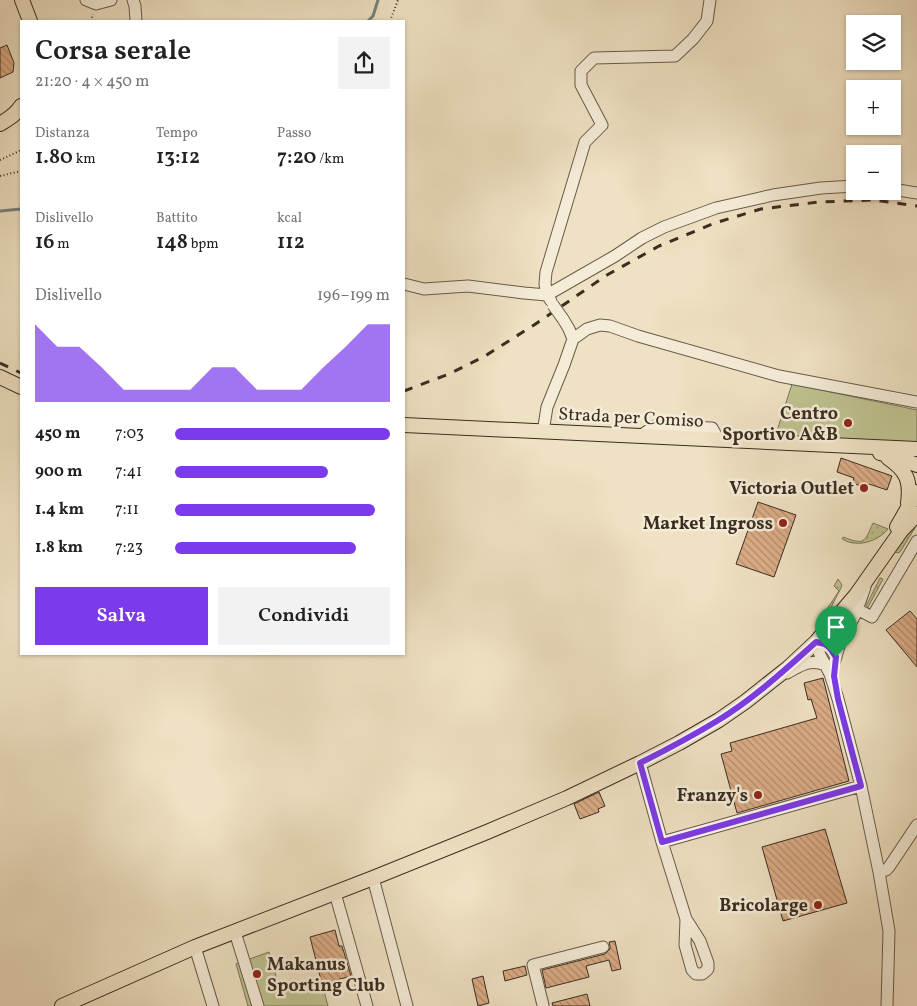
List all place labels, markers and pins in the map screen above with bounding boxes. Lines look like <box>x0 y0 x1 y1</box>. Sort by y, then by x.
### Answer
place label: Centro Sportivo A&B <box>722 402 838 448</box>
marker: Centro Sportivo A&B <box>842 417 854 429</box>
place label: Victoria Outlet <box>729 477 854 502</box>
marker: Victoria Outlet <box>858 482 870 494</box>
place label: Market Ingross <box>643 512 773 537</box>
marker: Market Ingross <box>777 517 789 529</box>
pin <box>815 606 857 657</box>
place label: Franzy's <box>677 784 748 809</box>
marker: Franzy's <box>752 789 764 801</box>
place label: Bricolarge <box>719 894 808 919</box>
marker: Bricolarge <box>812 899 824 911</box>
place label: Makanus Sporting Club <box>267 953 385 999</box>
marker: Makanus Sporting Club <box>251 968 263 980</box>

